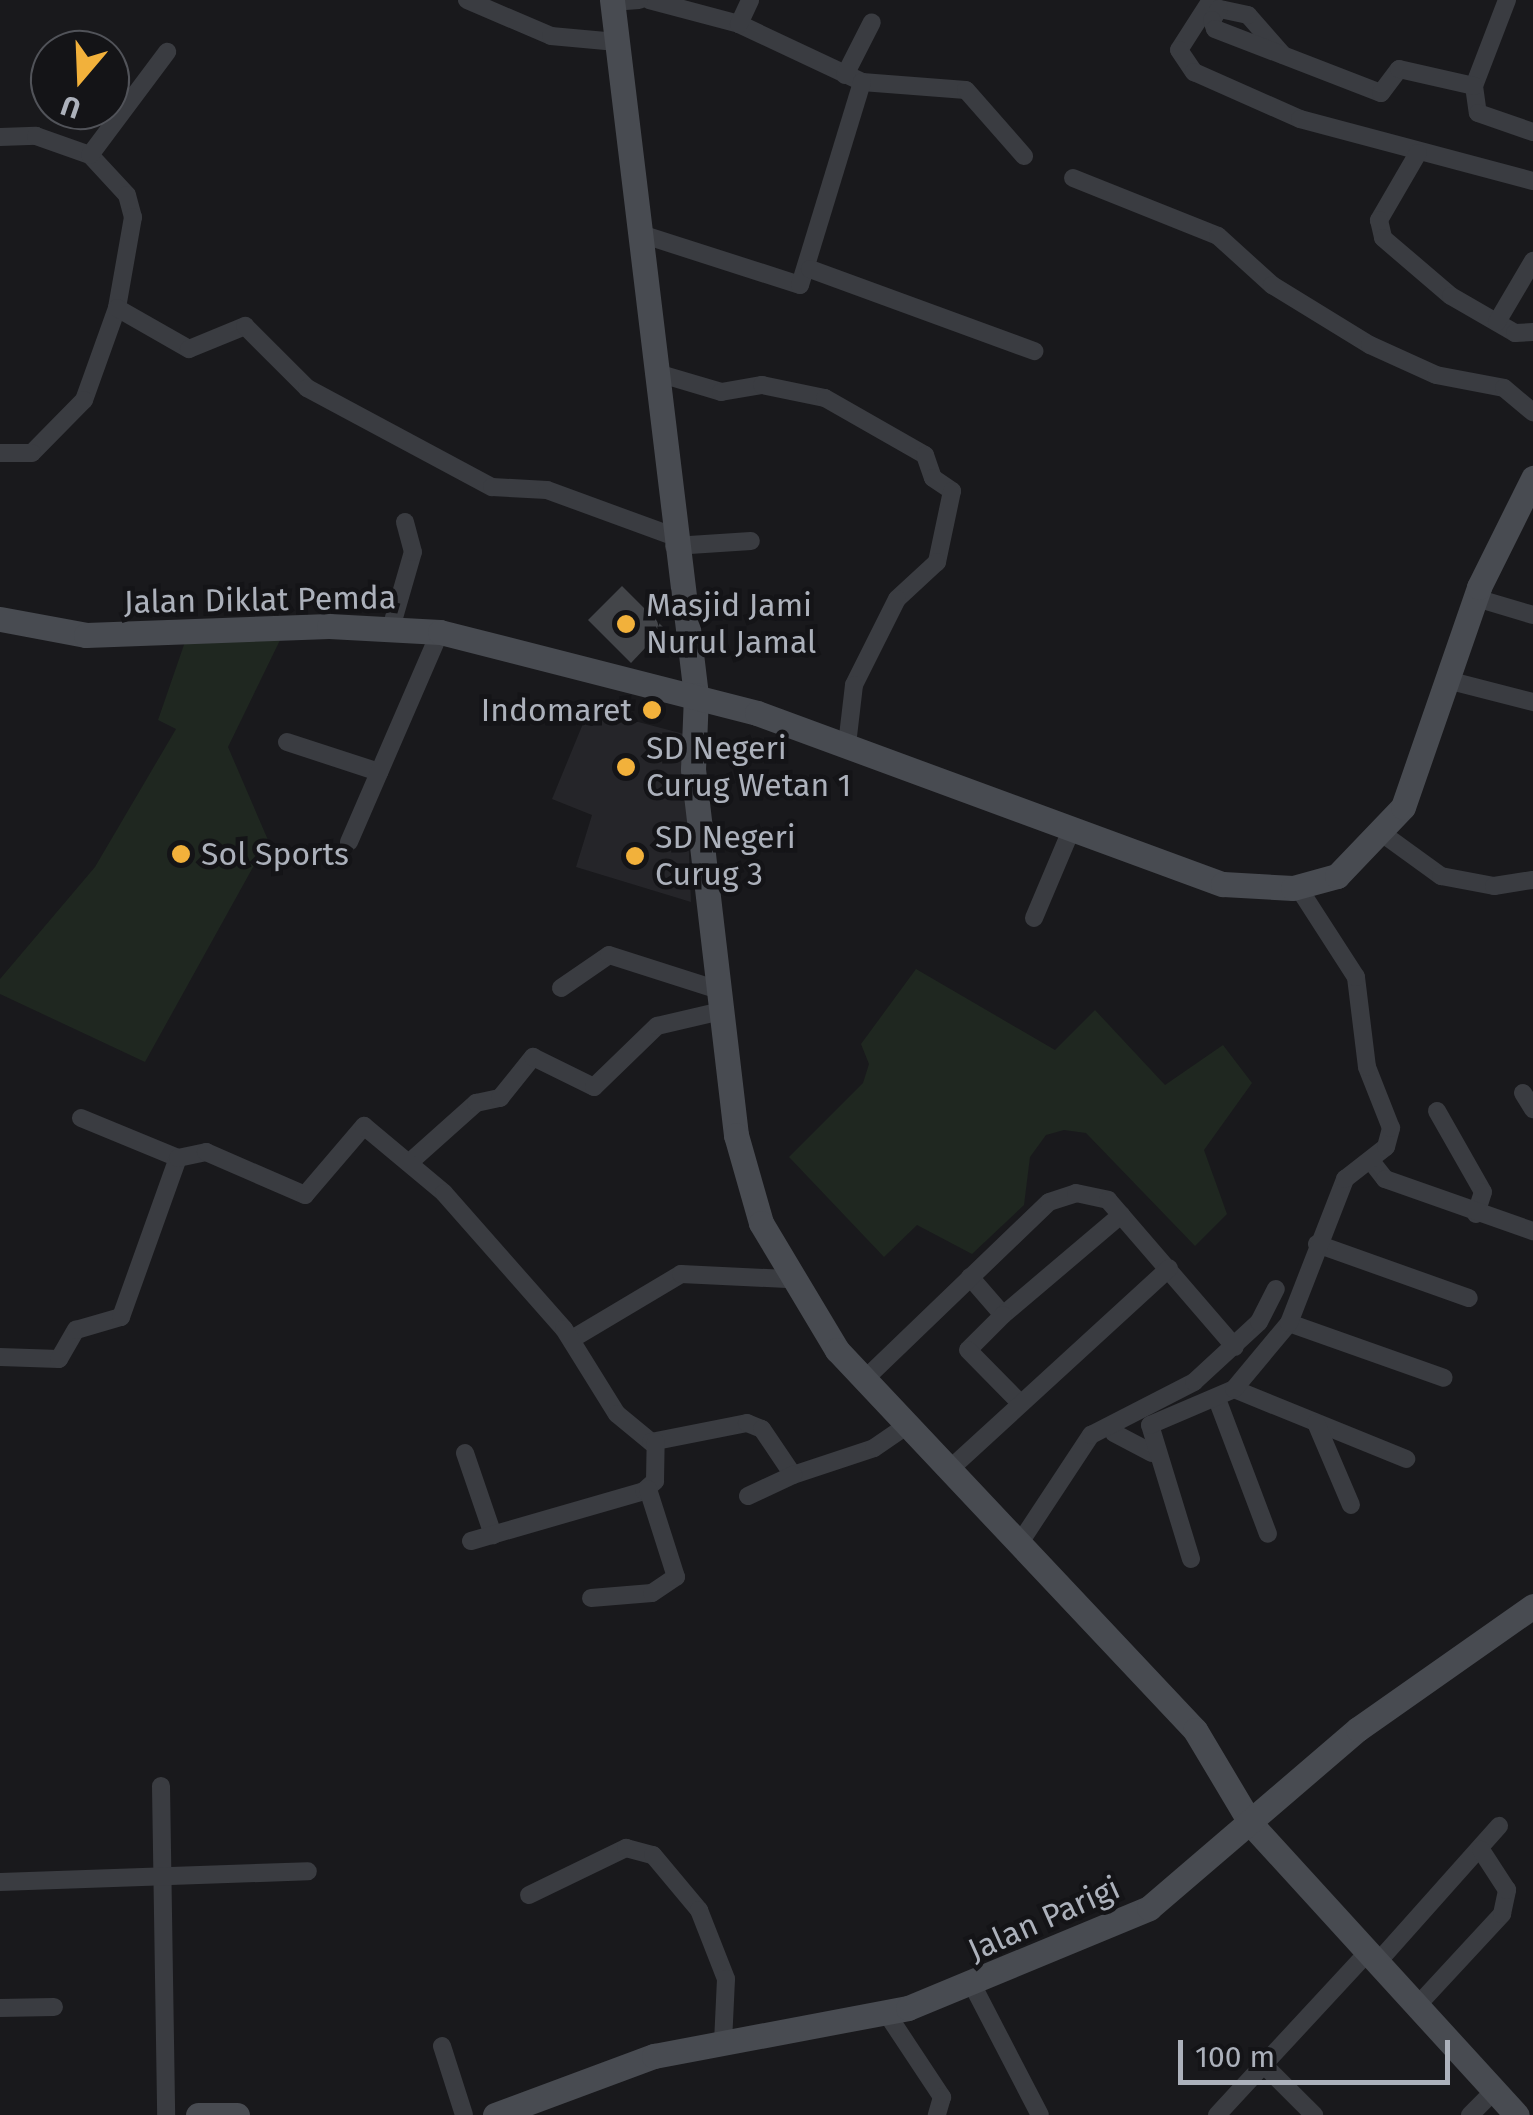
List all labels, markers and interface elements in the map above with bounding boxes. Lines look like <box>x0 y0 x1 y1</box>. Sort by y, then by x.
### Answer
north arrow <box>30 30 130 130</box>
text: U <box>57 88 85 126</box>
street label: Jalan Diklat Pemda <box>123 578 397 622</box>
place label: Masjid Jami Nurul Jamal <box>646 587 816 662</box>
marker: Masjid Jami Nurul Jamal <box>615 613 637 635</box>
place label: Indomaret <box>481 691 632 729</box>
marker: Indomaret <box>641 699 663 721</box>
place label: SD Negeri Curug Wetan 1 <box>646 730 851 805</box>
marker: SD Negeri Curug Wetan 1 <box>615 756 637 778</box>
place label: SD Negeri Curug 3 <box>655 819 796 894</box>
place label: Sol Sports <box>201 835 349 873</box>
marker: Sol Sports <box>170 843 192 865</box>
marker: SD Negeri Curug 3 <box>624 845 646 867</box>
street label: Jalan Parigi <box>962 1869 1126 1969</box>
scale bar <box>1183 2020 1456 2082</box>
text: 100 m <box>1195 2039 1275 2075</box>

